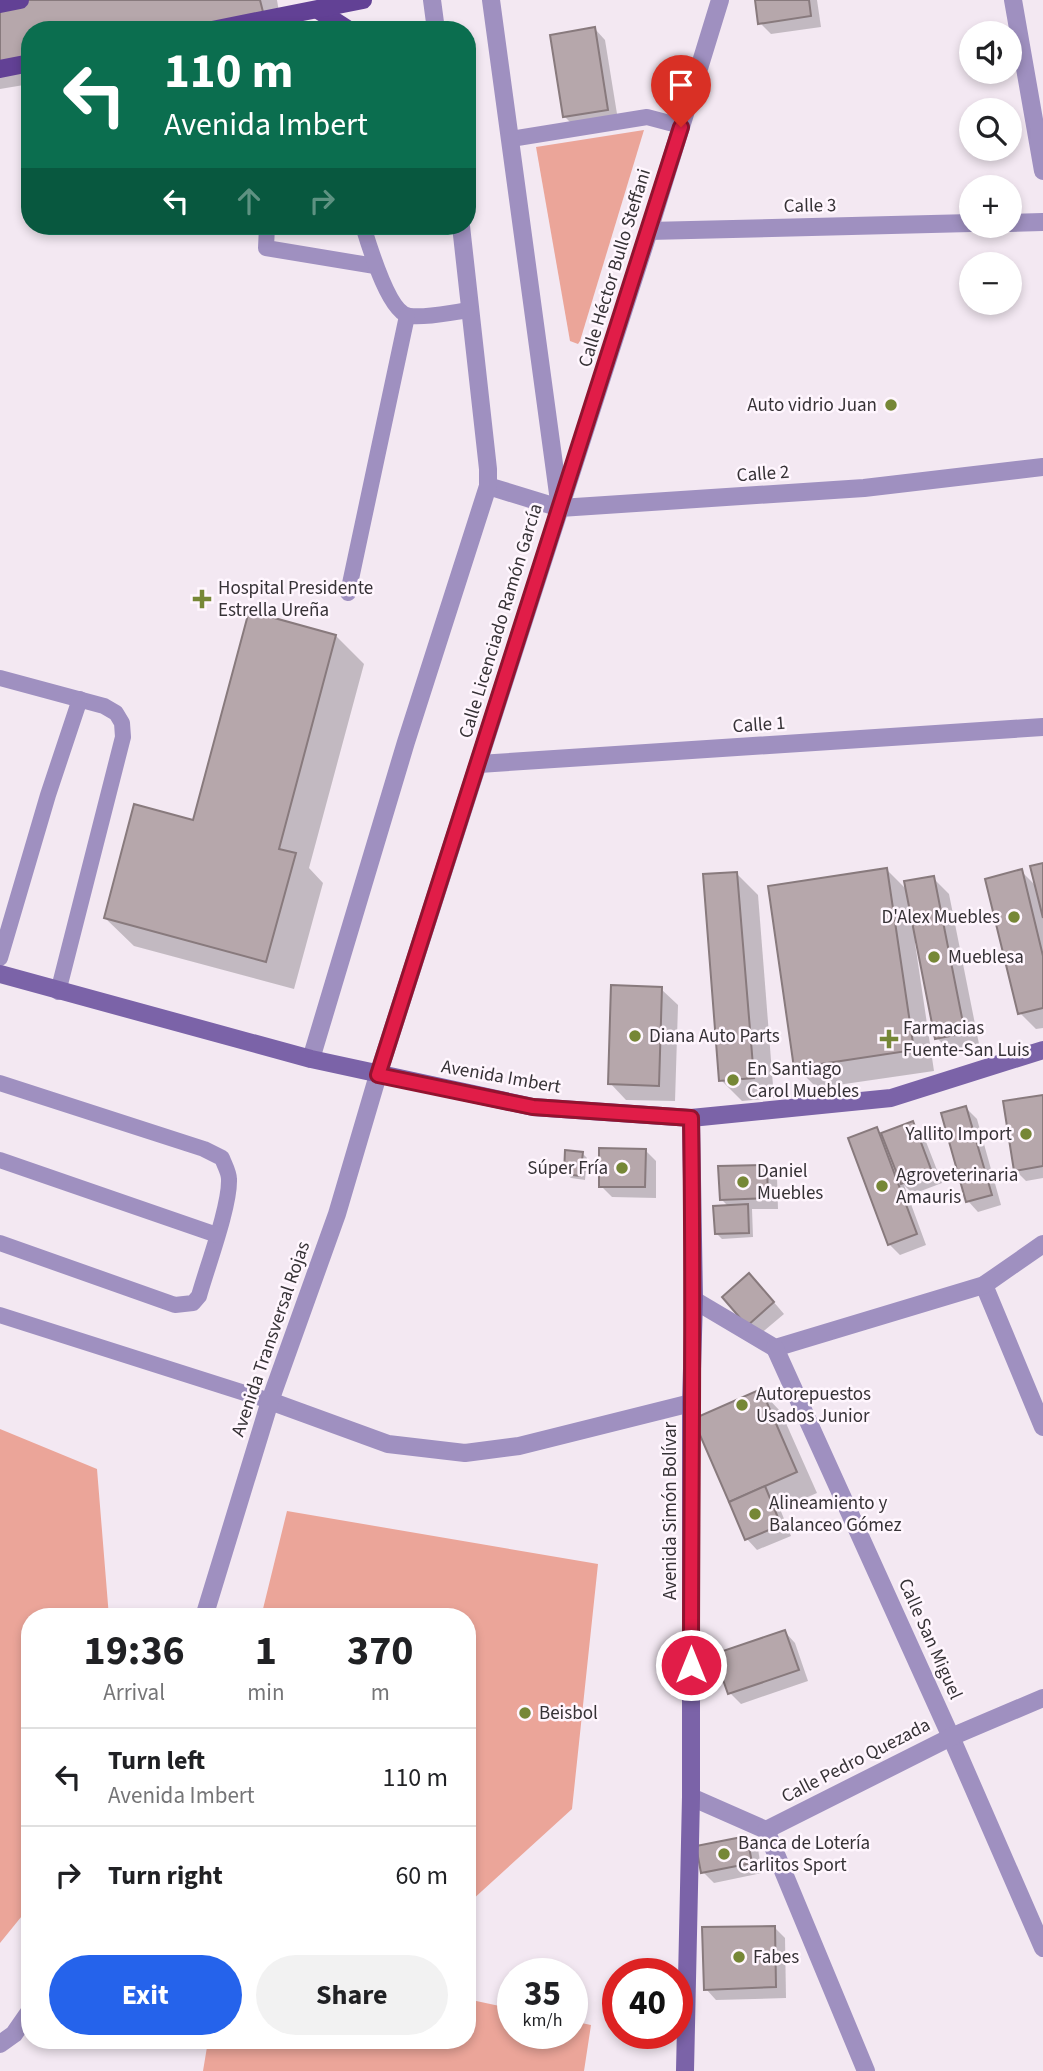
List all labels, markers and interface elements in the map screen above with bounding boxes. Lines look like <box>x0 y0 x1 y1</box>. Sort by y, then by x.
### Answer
map controls <box>959 21 1022 315</box>
button: sound <box>959 21 1022 84</box>
text: 110 m <box>164 37 293 107</box>
icon: left <box>49 49 140 140</box>
pin <box>651 55 711 127</box>
icon: arrive <box>662 66 700 104</box>
button: search <box>959 98 1022 161</box>
text: Avenida Imbert <box>164 102 368 148</box>
street label: Calle Héctor Bullo Steffani <box>572 165 658 371</box>
button: + <box>959 175 1022 238</box>
icon: left <box>157 182 195 220</box>
icon: ahead <box>230 182 268 220</box>
icon: right <box>303 182 341 220</box>
street label: Calle 3 <box>783 192 837 220</box>
button: − <box>959 252 1022 315</box>
place label: Auto vidrio Juan <box>747 392 877 419</box>
marker: Auto vidrio Juan <box>883 397 899 413</box>
street label: Calle 2 <box>736 459 790 489</box>
street label: Calle Licenciado Ramón García <box>452 500 550 742</box>
place label: Hospital Presidente Estrella Ureña <box>218 575 373 624</box>
marker: Hospital Presidente Estrella Ureña <box>192 589 212 609</box>
street label: Calle 1 <box>732 710 786 740</box>
place label: D'Alex Muebles <box>882 904 1000 931</box>
marker: D'Alex Muebles <box>1006 909 1022 925</box>
place label: Mueblesa <box>948 944 1024 971</box>
marker: Mueblesa <box>926 949 942 965</box>
place label: Farmacias Fuente-San Luis <box>903 1015 1030 1064</box>
place label: Diana Auto Parts <box>649 1023 780 1050</box>
marker: Diana Auto Parts <box>627 1028 643 1044</box>
marker: Farmacias Fuente-San Luis <box>881 1031 897 1047</box>
street label: Avenida Imbert <box>439 1053 564 1101</box>
place label: En Santiago Carol Muebles <box>747 1056 859 1105</box>
marker: En Santiago Carol Muebles <box>725 1072 741 1088</box>
place label: Yallito Import <box>904 1121 1013 1148</box>
marker: Yallito Import <box>1018 1126 1034 1142</box>
place label: Súper Fría <box>527 1155 608 1182</box>
place label: Daniel Muebles <box>757 1158 823 1207</box>
marker: Súper Fría <box>614 1160 630 1176</box>
place label: Agroveterinaria Amauris <box>896 1162 1018 1211</box>
marker: Daniel Muebles <box>735 1174 751 1190</box>
marker: Agroveterinaria Amauris <box>874 1178 890 1194</box>
street label: Avenida Transversal Rojas <box>225 1238 317 1440</box>
place label: Autorepuestos Usados Junior <box>756 1381 871 1430</box>
marker: Autorepuestos Usados Junior <box>734 1397 750 1413</box>
street label: Avenida Simón Bolívar <box>657 1422 684 1600</box>
place label: Alineamiento y Balanceo Gómez <box>769 1490 902 1539</box>
marker: Alineamiento y Balanceo Gómez <box>747 1506 763 1522</box>
street label: Calle San Miguel <box>891 1574 969 1704</box>
text: 19:36 <box>83 1621 185 1681</box>
text: 1 <box>255 1621 277 1681</box>
text: 370 <box>347 1621 414 1681</box>
position arrow <box>654 1628 728 1702</box>
text: Arrival <box>103 1676 165 1709</box>
text: min <box>247 1676 285 1709</box>
text: m <box>371 1676 390 1709</box>
place label: Beisbol <box>539 1700 598 1727</box>
marker: Beisbol <box>517 1705 533 1721</box>
street label: Calle Pedro Quezada <box>777 1712 935 1810</box>
text: Turn left <box>108 1742 205 1779</box>
icon: left <box>49 1758 87 1796</box>
text: 110 m <box>382 1759 448 1796</box>
text: Avenida Imbert <box>108 1779 255 1812</box>
place label: Banca de Lotería Carlitos Sport <box>738 1830 870 1879</box>
marker: Banca de Lotería Carlitos Sport <box>716 1846 732 1862</box>
icon: right <box>49 1856 87 1894</box>
text: Turn right <box>108 1857 223 1894</box>
text: 60 m <box>395 1857 448 1894</box>
place label: Fabes <box>753 1944 799 1971</box>
marker: Fabes <box>731 1949 747 1965</box>
button: Exit <box>49 1955 242 2035</box>
button: Share <box>256 1955 448 2035</box>
speed limit sign: 40 <box>602 1958 693 2049</box>
text: 35 <box>524 1969 561 2019</box>
text: km/h <box>523 2008 562 2033</box>

